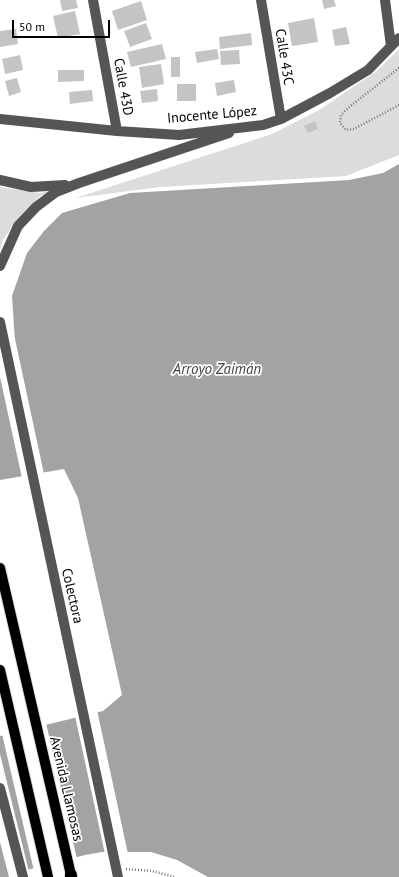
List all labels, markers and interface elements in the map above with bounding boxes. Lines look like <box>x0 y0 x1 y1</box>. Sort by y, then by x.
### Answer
scale bar <box>14 12 112 38</box>
text: 50 m <box>19 19 45 34</box>
street label: Calle 43C <box>271 28 297 86</box>
street label: Calle 43D <box>110 57 136 117</box>
street label: Inocente López <box>166 103 258 127</box>
water label: Arroyo Zaimán <box>173 361 261 379</box>
street label: Colectora <box>57 567 87 625</box>
street label: Avenida Llamosas <box>46 735 86 843</box>

